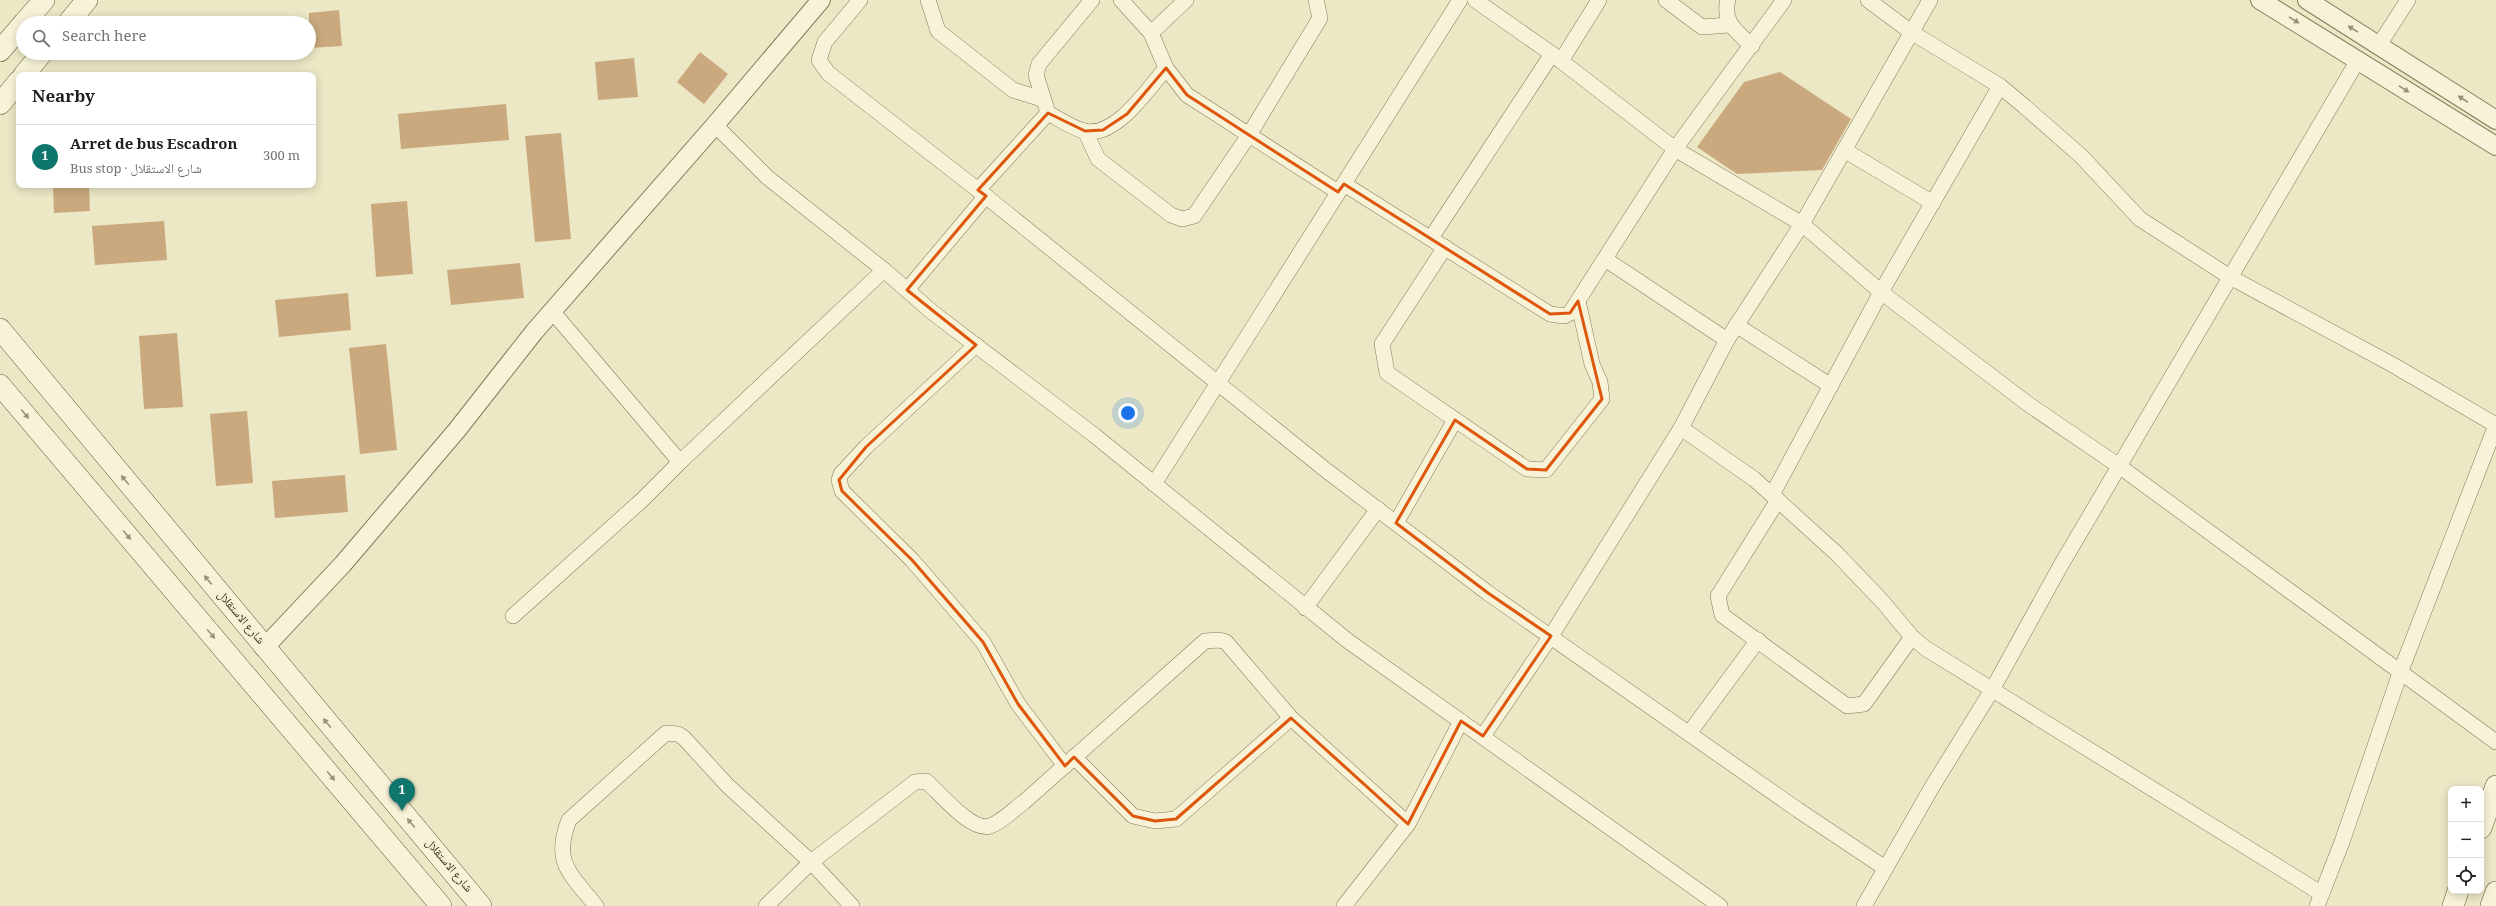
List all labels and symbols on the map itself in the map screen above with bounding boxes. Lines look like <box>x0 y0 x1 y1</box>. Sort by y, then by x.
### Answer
one-way arrow <box>2288 17 2300 24</box>
one-way arrow <box>2348 25 2359 32</box>
one-way arrow <box>2398 85 2410 92</box>
one-way arrow <box>2457 95 2469 102</box>
your location <box>1118 403 1138 423</box>
one-way arrow <box>21 409 30 420</box>
one-way arrow <box>121 475 129 486</box>
one-way arrow <box>123 530 132 540</box>
one-way arrow <box>204 575 213 586</box>
street label: شارع الاستقلال <box>211 586 269 650</box>
one-way arrow <box>207 629 216 640</box>
one-way arrow <box>323 718 332 728</box>
one-way arrow <box>327 771 336 782</box>
pin: 1 <box>389 778 415 811</box>
one-way arrow <box>407 817 416 828</box>
street label: شارع الاستقلال <box>419 834 477 898</box>

